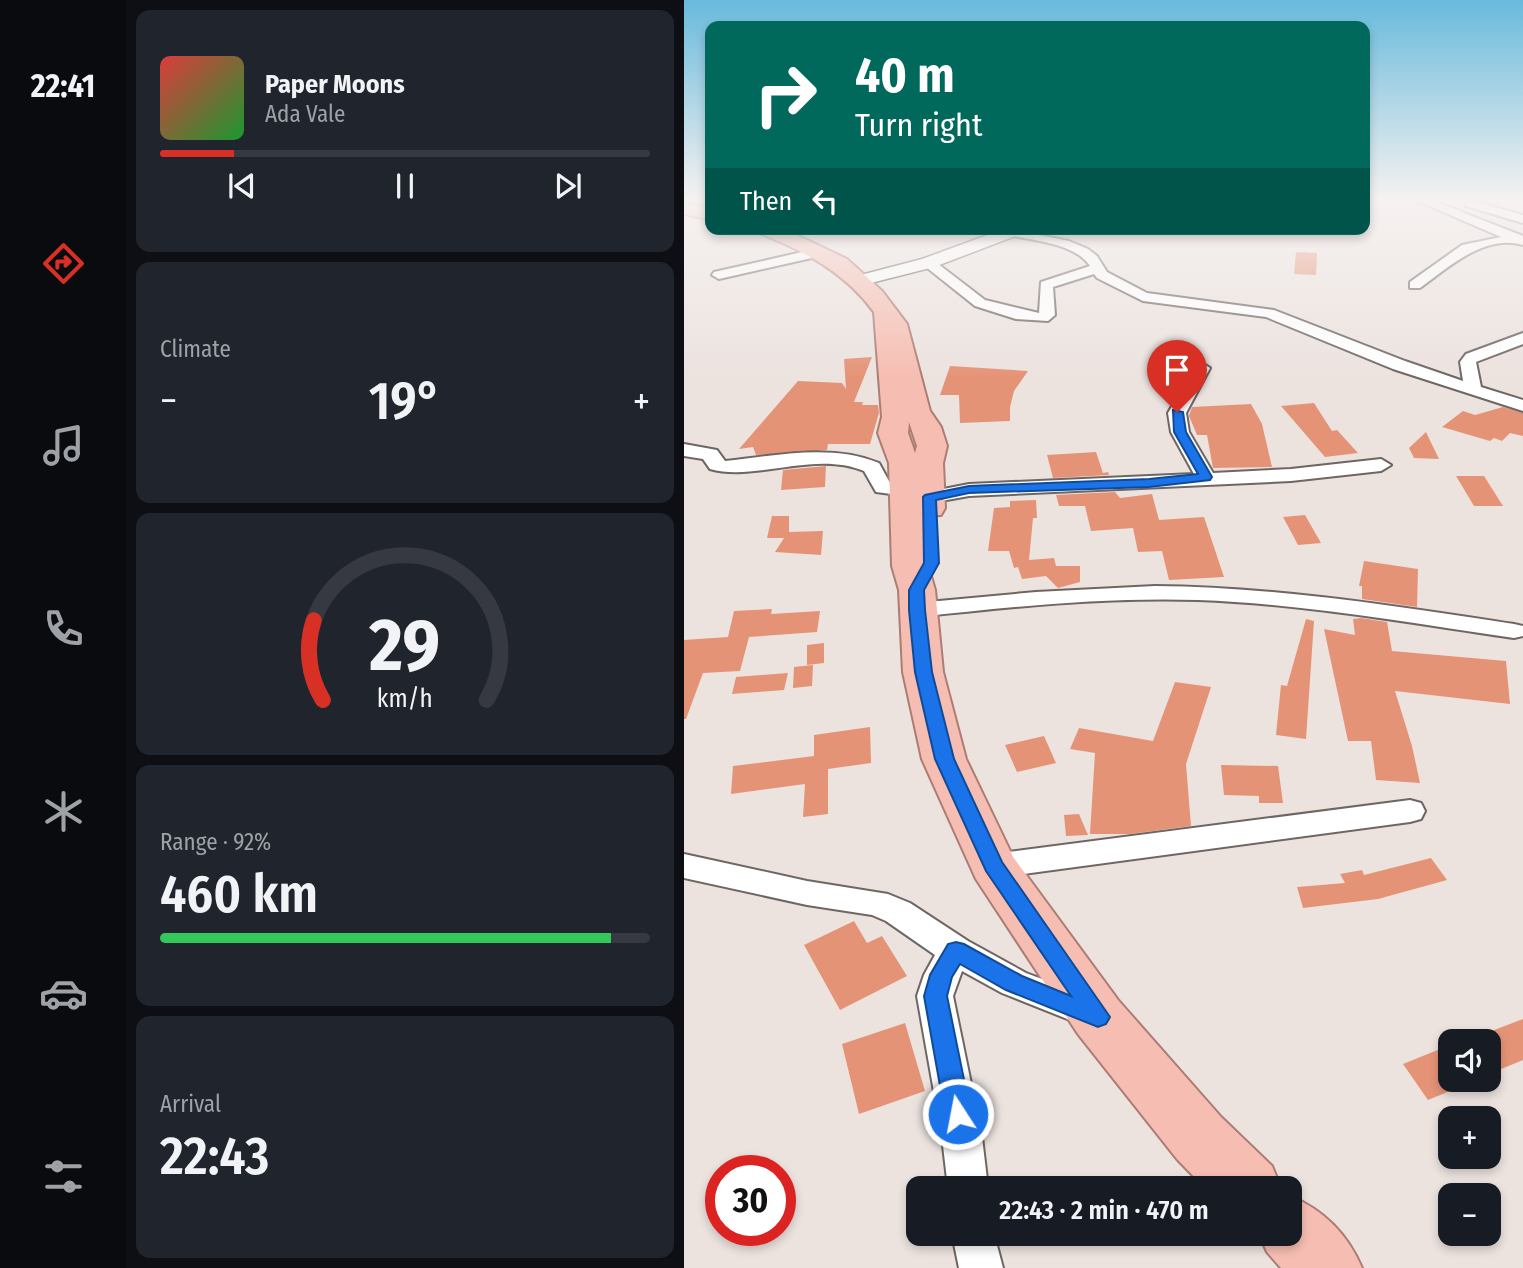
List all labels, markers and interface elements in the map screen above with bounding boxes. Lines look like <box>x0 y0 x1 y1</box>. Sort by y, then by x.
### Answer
text: 40 m <box>855 46 955 105</box>
icon: right <box>740 49 831 140</box>
text: 22:41 <box>31 67 95 105</box>
text: Paper Moons <box>265 69 405 100</box>
text: Ada Vale <box>265 100 345 128</box>
text: Turn right <box>855 106 982 144</box>
icon: previous <box>223 167 261 205</box>
icon: pause <box>386 167 424 205</box>
icon: next <box>549 167 587 205</box>
icon: left <box>806 182 844 220</box>
text: Then <box>740 186 792 217</box>
icon: directions <box>39 239 88 288</box>
text: Climate <box>160 335 231 363</box>
pin <box>1147 340 1207 412</box>
icon: arrive <box>1158 351 1196 389</box>
text: 19° <box>369 370 441 433</box>
text: − <box>160 378 177 424</box>
text: + <box>633 378 650 424</box>
icon: music <box>39 421 88 470</box>
text: 29 <box>369 602 440 689</box>
icon: phone <box>39 604 88 653</box>
text: km/h <box>377 684 433 714</box>
icon: climate <box>39 787 88 836</box>
text: Range · 92% <box>160 828 271 856</box>
text: 460 km <box>160 863 318 926</box>
icon: car <box>39 969 88 1018</box>
map controls <box>1438 1029 1501 1246</box>
button: sound <box>1438 1029 1501 1092</box>
position arrow <box>921 1077 995 1151</box>
text: Arrival <box>160 1090 221 1118</box>
button: + <box>1438 1106 1501 1169</box>
text: 22:43 <box>160 1125 269 1188</box>
icon: filters <box>39 1152 88 1201</box>
speed limit sign: 30 <box>705 1155 796 1246</box>
button: − <box>1438 1183 1501 1246</box>
text: 22:43 · 2 min · 470 m <box>999 1195 1209 1226</box>

